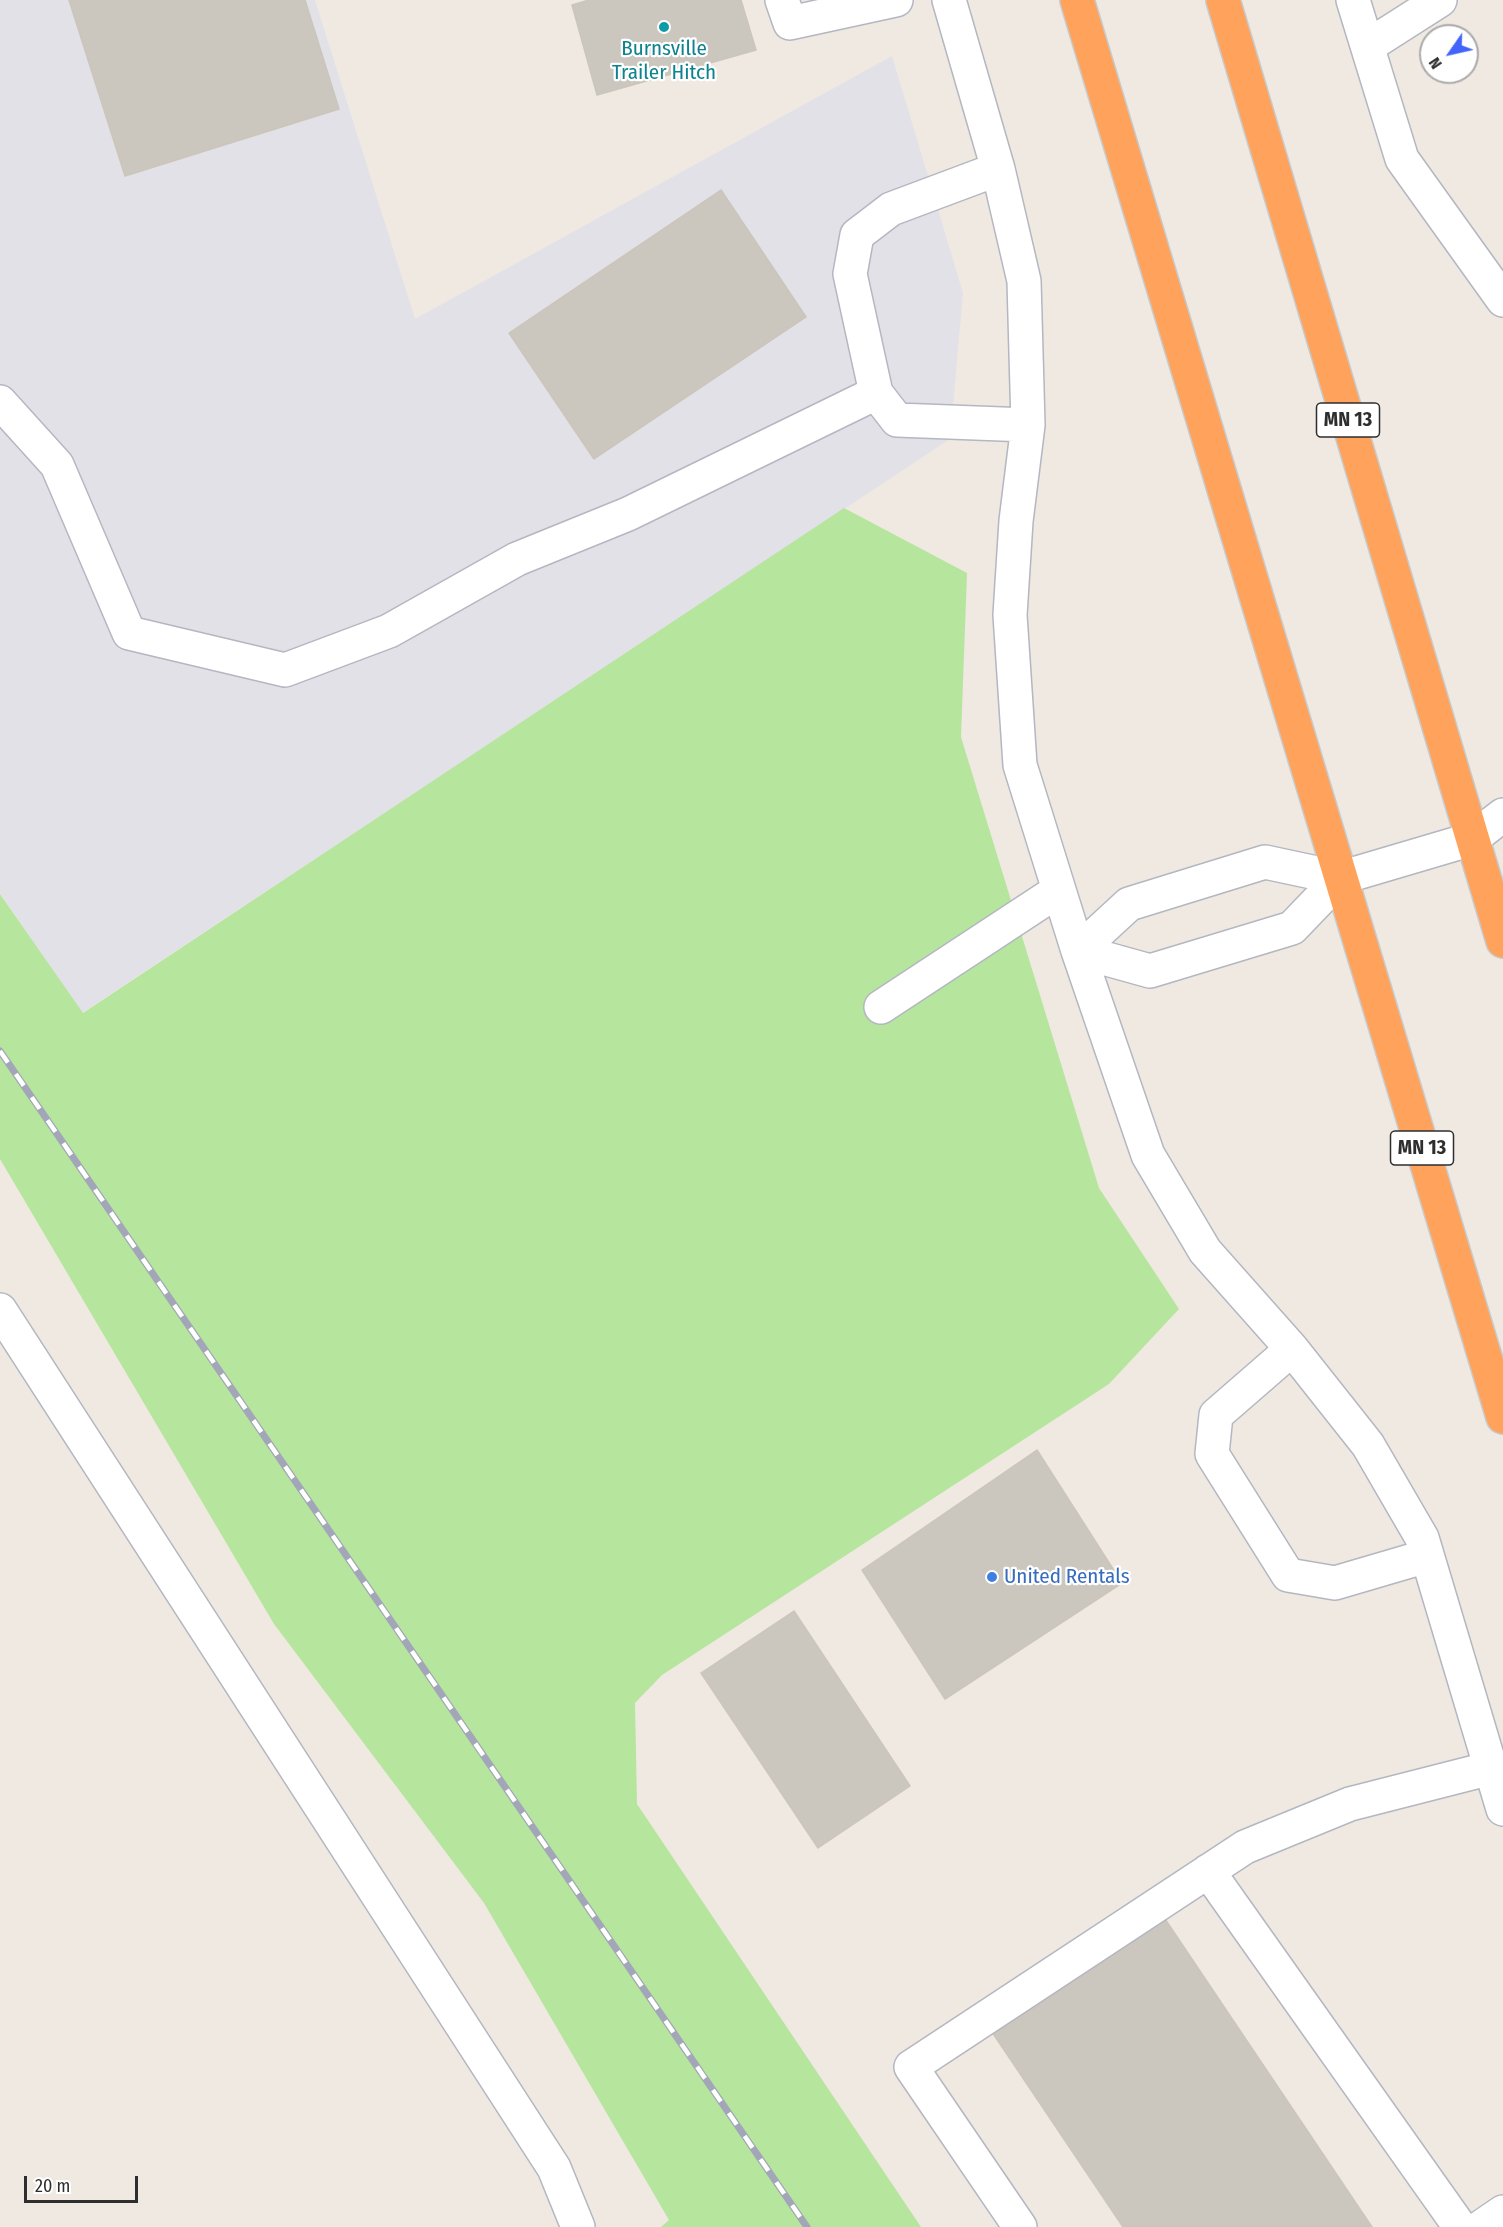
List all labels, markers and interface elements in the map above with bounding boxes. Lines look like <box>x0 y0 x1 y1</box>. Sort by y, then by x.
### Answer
marker: Burnsville Trailer Hitch <box>657 20 671 34</box>
north arrow <box>1419 24 1479 84</box>
place label: Burnsville Trailer Hitch <box>612 36 716 86</box>
text: N <box>1425 54 1446 73</box>
road number: MN 13 <box>1316 403 1380 437</box>
road number: MN 13 <box>1390 1131 1454 1165</box>
place label: United Rentals <box>1004 1564 1130 1590</box>
marker: United Rentals <box>985 1570 999 1584</box>
scale bar <box>27 2164 141 2202</box>
text: 20 m <box>35 2175 70 2197</box>

